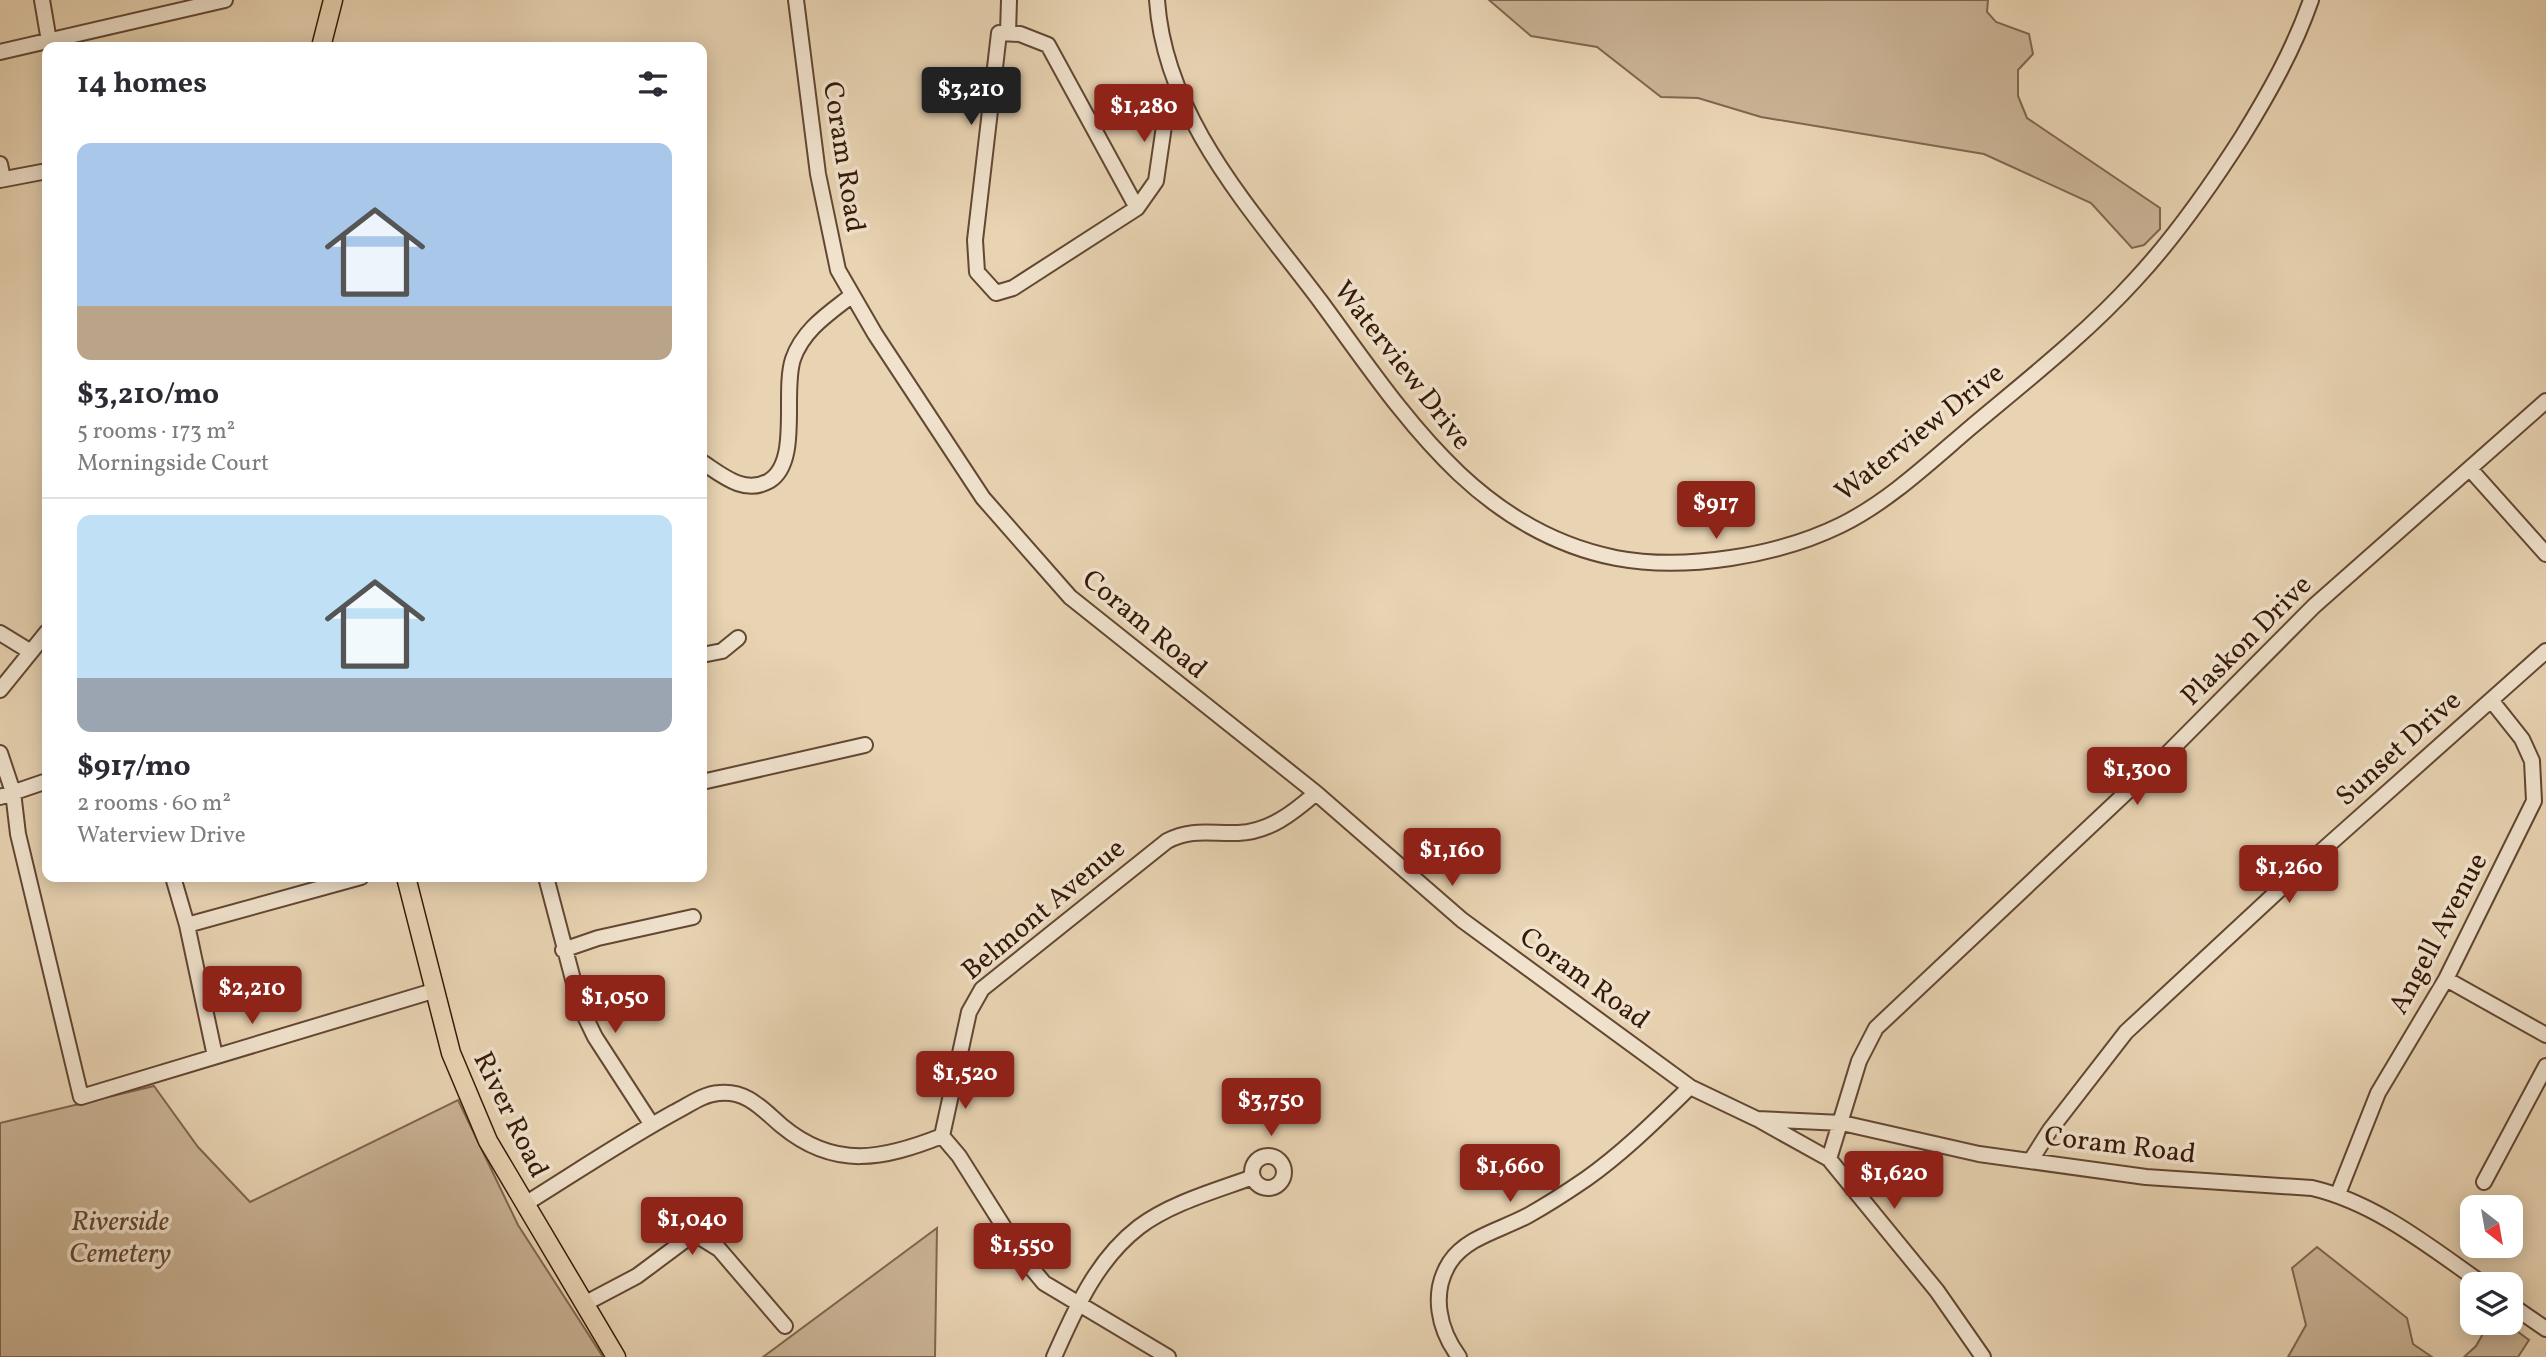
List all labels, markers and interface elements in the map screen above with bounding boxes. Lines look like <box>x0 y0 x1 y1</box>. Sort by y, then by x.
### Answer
text: 14 homes <box>77 63 207 105</box>
icon: filters <box>634 65 672 103</box>
pin: $3,210 <box>914 68 1028 127</box>
text: $3,210 <box>938 74 1004 106</box>
street label: Coram Road <box>812 79 874 235</box>
pin: $1,280 <box>1087 85 1201 144</box>
text: $1,280 <box>1110 91 1178 123</box>
icon: home <box>312 189 438 315</box>
street label: Waterview Drive <box>1323 273 1481 459</box>
street label: Waterview Drive <box>1827 354 2013 512</box>
text: $3,210/mo <box>77 374 219 416</box>
text: 5 rooms · 173 m² <box>77 416 235 448</box>
text: Morningside Court <box>77 448 269 480</box>
pin: $917 <box>1675 482 1757 541</box>
text: $917 <box>1693 488 1739 520</box>
icon: home <box>312 561 438 687</box>
street label: Coram Road <box>1073 561 1215 689</box>
street label: Plaskon Drive <box>2173 567 2321 715</box>
street label: Sunset Drive <box>2328 682 2470 816</box>
text: $917/mo <box>77 746 191 788</box>
pin: $1,300 <box>2080 748 2194 807</box>
text: $1,300 <box>2103 754 2171 786</box>
text: 2 rooms · 60 m² <box>77 788 231 820</box>
text: Waterview Drive <box>77 820 246 852</box>
pin: $1,160 <box>1395 828 1509 888</box>
street label: Belmont Avenue <box>954 830 1134 990</box>
text: $1,160 <box>1420 835 1484 867</box>
pin: $1,260 <box>2232 846 2346 905</box>
street label: Angell Avenue <box>2380 846 2498 1022</box>
text: $1,260 <box>2255 852 2323 884</box>
street label: Coram Road <box>1511 918 1657 1040</box>
pin: $2,210 <box>195 967 309 1026</box>
text: $2,210 <box>219 973 285 1005</box>
pin: $1,050 <box>558 976 672 1035</box>
text: $1,050 <box>581 982 649 1014</box>
street label: River Road <box>463 1045 557 1185</box>
pin: $1,520 <box>908 1052 1022 1111</box>
text: $1,520 <box>932 1058 998 1090</box>
pin: $3,750 <box>1214 1078 1328 1138</box>
text: $3,750 <box>1238 1085 1304 1117</box>
street label: Coram Road <box>2042 1117 2198 1175</box>
pin: $1,660 <box>1453 1144 1567 1204</box>
text: $1,660 <box>1476 1151 1544 1183</box>
pin: $1,620 <box>1837 1152 1951 1211</box>
text: $1,620 <box>1860 1158 1928 1190</box>
north arrow <box>2460 1195 2524 1258</box>
map controls <box>2460 1195 2523 1335</box>
pin: $1,040 <box>635 1198 749 1257</box>
park label: Riverside Cemetery <box>69 1203 171 1274</box>
text: $1,040 <box>657 1204 727 1236</box>
pin: $1,550 <box>965 1224 1079 1283</box>
text: $1,550 <box>990 1230 1054 1262</box>
button: layers <box>2460 1272 2523 1335</box>

